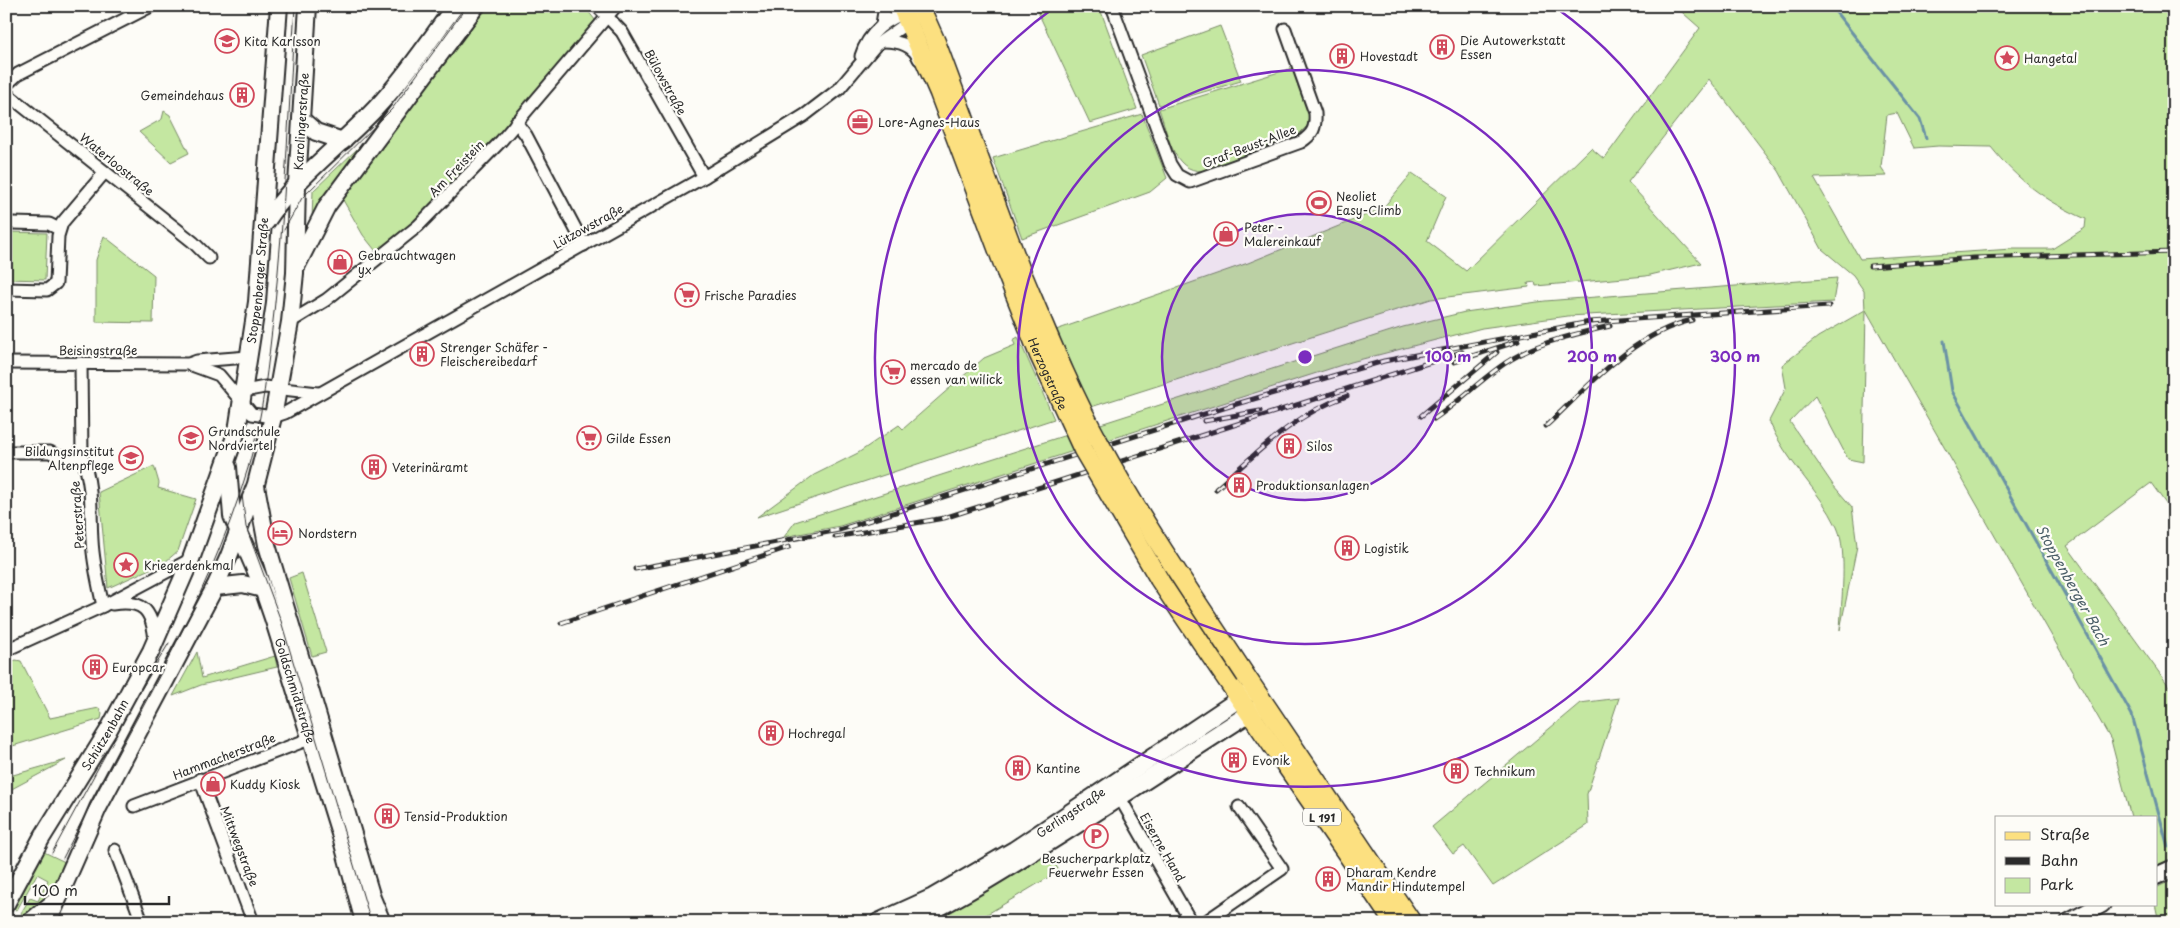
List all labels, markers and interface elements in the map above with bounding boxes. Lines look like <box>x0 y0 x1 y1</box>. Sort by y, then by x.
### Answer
school or university icon: Kita Karlsson <box>214 28 240 54</box>
place label: Die Autowerkstatt Essen <box>1460 31 1566 63</box>
place label: Kita Karlsson <box>244 32 321 50</box>
building icon: Die Autowerkstatt Essen <box>1429 34 1455 60</box>
building icon: Hovestadt <box>1329 43 1355 69</box>
place icon: Hangetal <box>1994 45 2020 71</box>
street label: Bülowstraße <box>641 46 691 118</box>
place label: Hovestadt <box>1360 47 1418 65</box>
place label: Hangetal <box>2024 49 2077 67</box>
street label: Karolingerstraße <box>289 72 313 171</box>
building icon: Gemeindehaus <box>229 82 255 108</box>
place label: Gemeindehaus <box>141 86 225 104</box>
office icon: Lore-Agnes-Haus <box>847 109 873 135</box>
place label: Lore-Agnes-Haus <box>878 113 980 131</box>
street label: Graf-Beust-Allee <box>1200 120 1299 172</box>
street label: Waterloostraße <box>76 128 158 200</box>
street label: Am Freistein <box>424 136 488 200</box>
place label: Neoliet Easy-Climb <box>1336 187 1402 219</box>
sports icon: Neoliet Easy-Climb <box>1306 190 1332 216</box>
street label: Lützowstraße <box>550 199 626 253</box>
street label: Stoppenberger Straße <box>242 217 272 345</box>
place label: Peter - Malereinkauf <box>1244 218 1322 250</box>
shop icon: Peter - Malereinkauf <box>1213 221 1239 247</box>
place label: Gebrauchtwagen yx <box>358 246 456 278</box>
shop icon: Gebrauchtwagen yx <box>327 249 353 275</box>
supermarket icon: Frische Paradies <box>674 282 700 308</box>
place label: Frische Paradies <box>704 286 797 304</box>
street label: Herzogstraße <box>1024 335 1072 413</box>
place label: Strenger Schäfer - Fleischereibedarf <box>440 338 548 370</box>
street label: Beisingstraße <box>59 341 137 359</box>
building icon: Strenger Schäfer - Fleischereibedarf <box>409 341 435 367</box>
text: 100 m <box>1425 344 1471 367</box>
text: 200 m <box>1567 344 1617 367</box>
text: 300 m <box>1710 344 1760 367</box>
centre of rings <box>1296 348 1314 366</box>
place label: mercado de essen van wilick <box>910 356 1003 388</box>
supermarket icon: mercado de essen van wilick <box>880 359 906 385</box>
place label: Grundschule Nordviertel <box>208 422 281 454</box>
school or university icon: Grundschule Nordviertel <box>178 425 204 451</box>
supermarket icon: Gilde Essen <box>576 425 602 451</box>
place label: Gilde Essen <box>606 429 671 447</box>
building icon: Silos <box>1276 433 1302 459</box>
place label: Silos <box>1306 437 1333 455</box>
place label: Bildungsinstitut Altenpflege <box>25 442 114 474</box>
school or university icon: Bildungsinstitut Altenpflege <box>118 445 144 471</box>
building icon: Veterinäramt <box>361 454 387 480</box>
place label: Veterinäramt <box>392 458 468 476</box>
building icon: Produktionsanlagen <box>1226 472 1252 498</box>
place label: Produktionsanlagen <box>1256 476 1370 494</box>
street label: Peterstraße <box>66 480 88 550</box>
hotel icon: Nordstern <box>267 520 293 546</box>
water label: Stoppenberger Bach <box>2031 521 2115 650</box>
place label: Nordstern <box>298 524 357 542</box>
building icon: Logistik <box>1334 535 1360 561</box>
place label: Logistik <box>1364 539 1409 557</box>
place icon: Kriegerdenkmal <box>113 552 139 578</box>
place label: Kriegerdenkmal <box>144 556 234 574</box>
street label: Goldschmidtstraße <box>271 635 320 745</box>
building icon: Europcar <box>82 654 108 680</box>
place label: Europcar <box>112 658 165 676</box>
street label: Schützenbahn <box>77 696 133 774</box>
building icon: Hochregal <box>758 720 784 746</box>
place label: Hochregal <box>788 724 846 742</box>
street label: Hammacherstraße <box>170 728 278 784</box>
building icon: Evonik <box>1221 747 1247 773</box>
place label: Evonik <box>1252 751 1290 769</box>
building icon: Kantine <box>1005 755 1031 781</box>
building icon: Technikum <box>1443 758 1469 784</box>
place label: Kantine <box>1036 759 1081 777</box>
place label: Technikum <box>1474 762 1536 780</box>
shop icon: Kuddy Kiosk <box>200 771 226 797</box>
place label: Kuddy Kiosk <box>230 775 300 793</box>
street label: Gerlingstraße <box>1032 782 1109 842</box>
street label: Mittwegstraße <box>216 803 264 889</box>
building icon: Tensid-Produktion <box>374 803 400 829</box>
place label: Tensid-Produktion <box>404 807 508 825</box>
street label: Eiserne Hand <box>1136 809 1190 885</box>
road number: L 191 <box>1303 809 1341 826</box>
legend <box>1995 816 2158 906</box>
text: Straße <box>2040 822 2090 845</box>
parking icon: Besucherparkplatz Feuerwehr Essen <box>1083 823 1109 849</box>
text: Bahn <box>2040 848 2078 871</box>
place label: Besucherparkplatz Feuerwehr Essen <box>1042 849 1151 881</box>
place label: Dharam Kendre Mandir Hindutempel <box>1346 863 1465 895</box>
building icon: Dharam Kendre Mandir Hindutempel <box>1315 866 1341 892</box>
text: Park <box>2040 872 2074 895</box>
scale bar <box>25 873 169 905</box>
text: 100 m <box>32 878 78 901</box>

